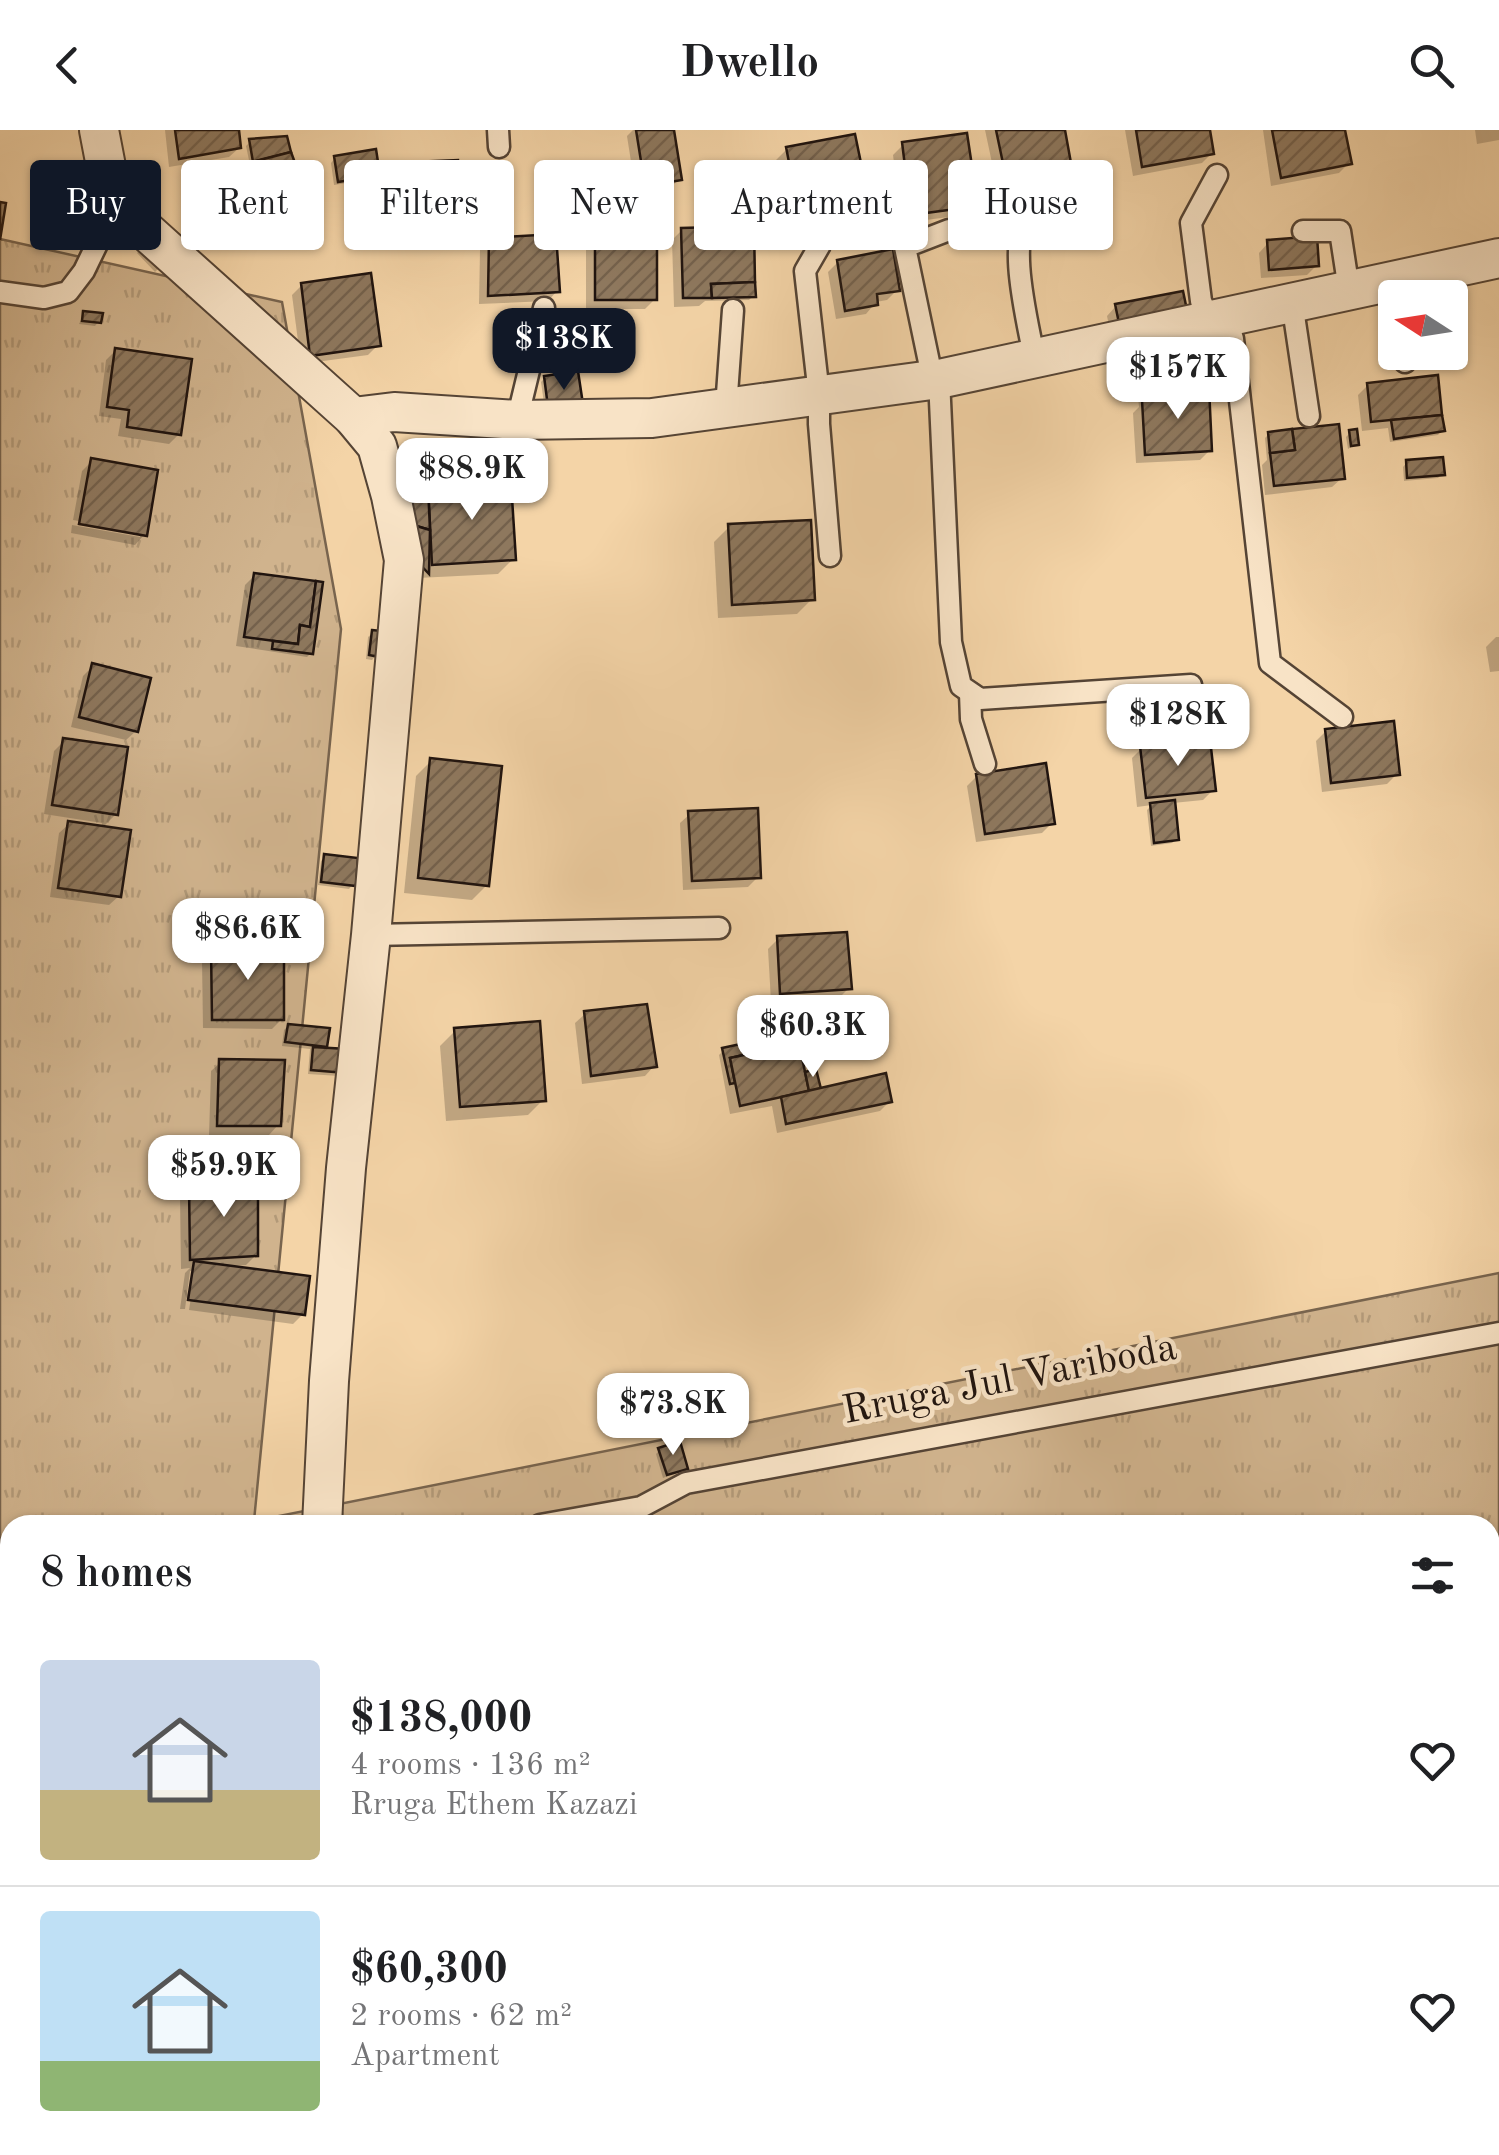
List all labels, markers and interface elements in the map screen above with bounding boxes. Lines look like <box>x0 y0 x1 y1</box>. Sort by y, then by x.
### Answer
icon: back <box>40 38 95 93</box>
icon: search <box>1404 38 1459 93</box>
text: Dwello <box>680 42 819 87</box>
chip: Buy <box>30 160 161 250</box>
chip: Rent <box>181 160 324 250</box>
chip: Filters <box>344 160 514 250</box>
chip: New <box>534 160 674 250</box>
chip: Apartment <box>694 160 928 250</box>
chip: House <box>948 160 1113 250</box>
north arrow <box>1378 280 1468 370</box>
map controls <box>1378 280 1468 370</box>
pin: $138K <box>494 308 634 393</box>
text: $138K <box>515 324 613 356</box>
pin: $157K <box>1108 337 1248 422</box>
text: $157K <box>1129 353 1227 385</box>
pin: $88.9K <box>391 438 553 523</box>
text: $88.9K <box>418 454 526 486</box>
pin: $128K <box>1108 684 1248 769</box>
text: $128K <box>1129 700 1227 732</box>
pin: $86.6K <box>167 898 329 983</box>
text: $86.6K <box>194 914 302 946</box>
pin: $60.3K <box>732 995 894 1080</box>
text: $60.3K <box>759 1011 867 1043</box>
pin: $59.9K <box>143 1135 305 1220</box>
text: $59.9K <box>170 1151 278 1183</box>
street label: Rruga Jul Variboda <box>839 1329 1180 1433</box>
pin: $73.8K <box>592 1373 754 1458</box>
text: $73.8K <box>619 1389 727 1421</box>
icon: filters <box>1405 1548 1460 1603</box>
text: 8 homes <box>40 1554 192 1596</box>
text: $138,000 <box>350 1699 532 1741</box>
icon: home <box>120 1700 240 1820</box>
icon: heart <box>1405 1733 1460 1788</box>
text: 4 rooms · 136 m² <box>350 1750 591 1782</box>
text: Rruga Ethem Kazazi <box>350 1790 638 1822</box>
text: $60,300 <box>350 1950 508 1992</box>
icon: home <box>120 1951 240 2071</box>
icon: heart <box>1405 1984 1460 2039</box>
text: 2 rooms · 62 m² <box>350 2001 572 2033</box>
text: Apartment <box>350 2041 500 2073</box>

